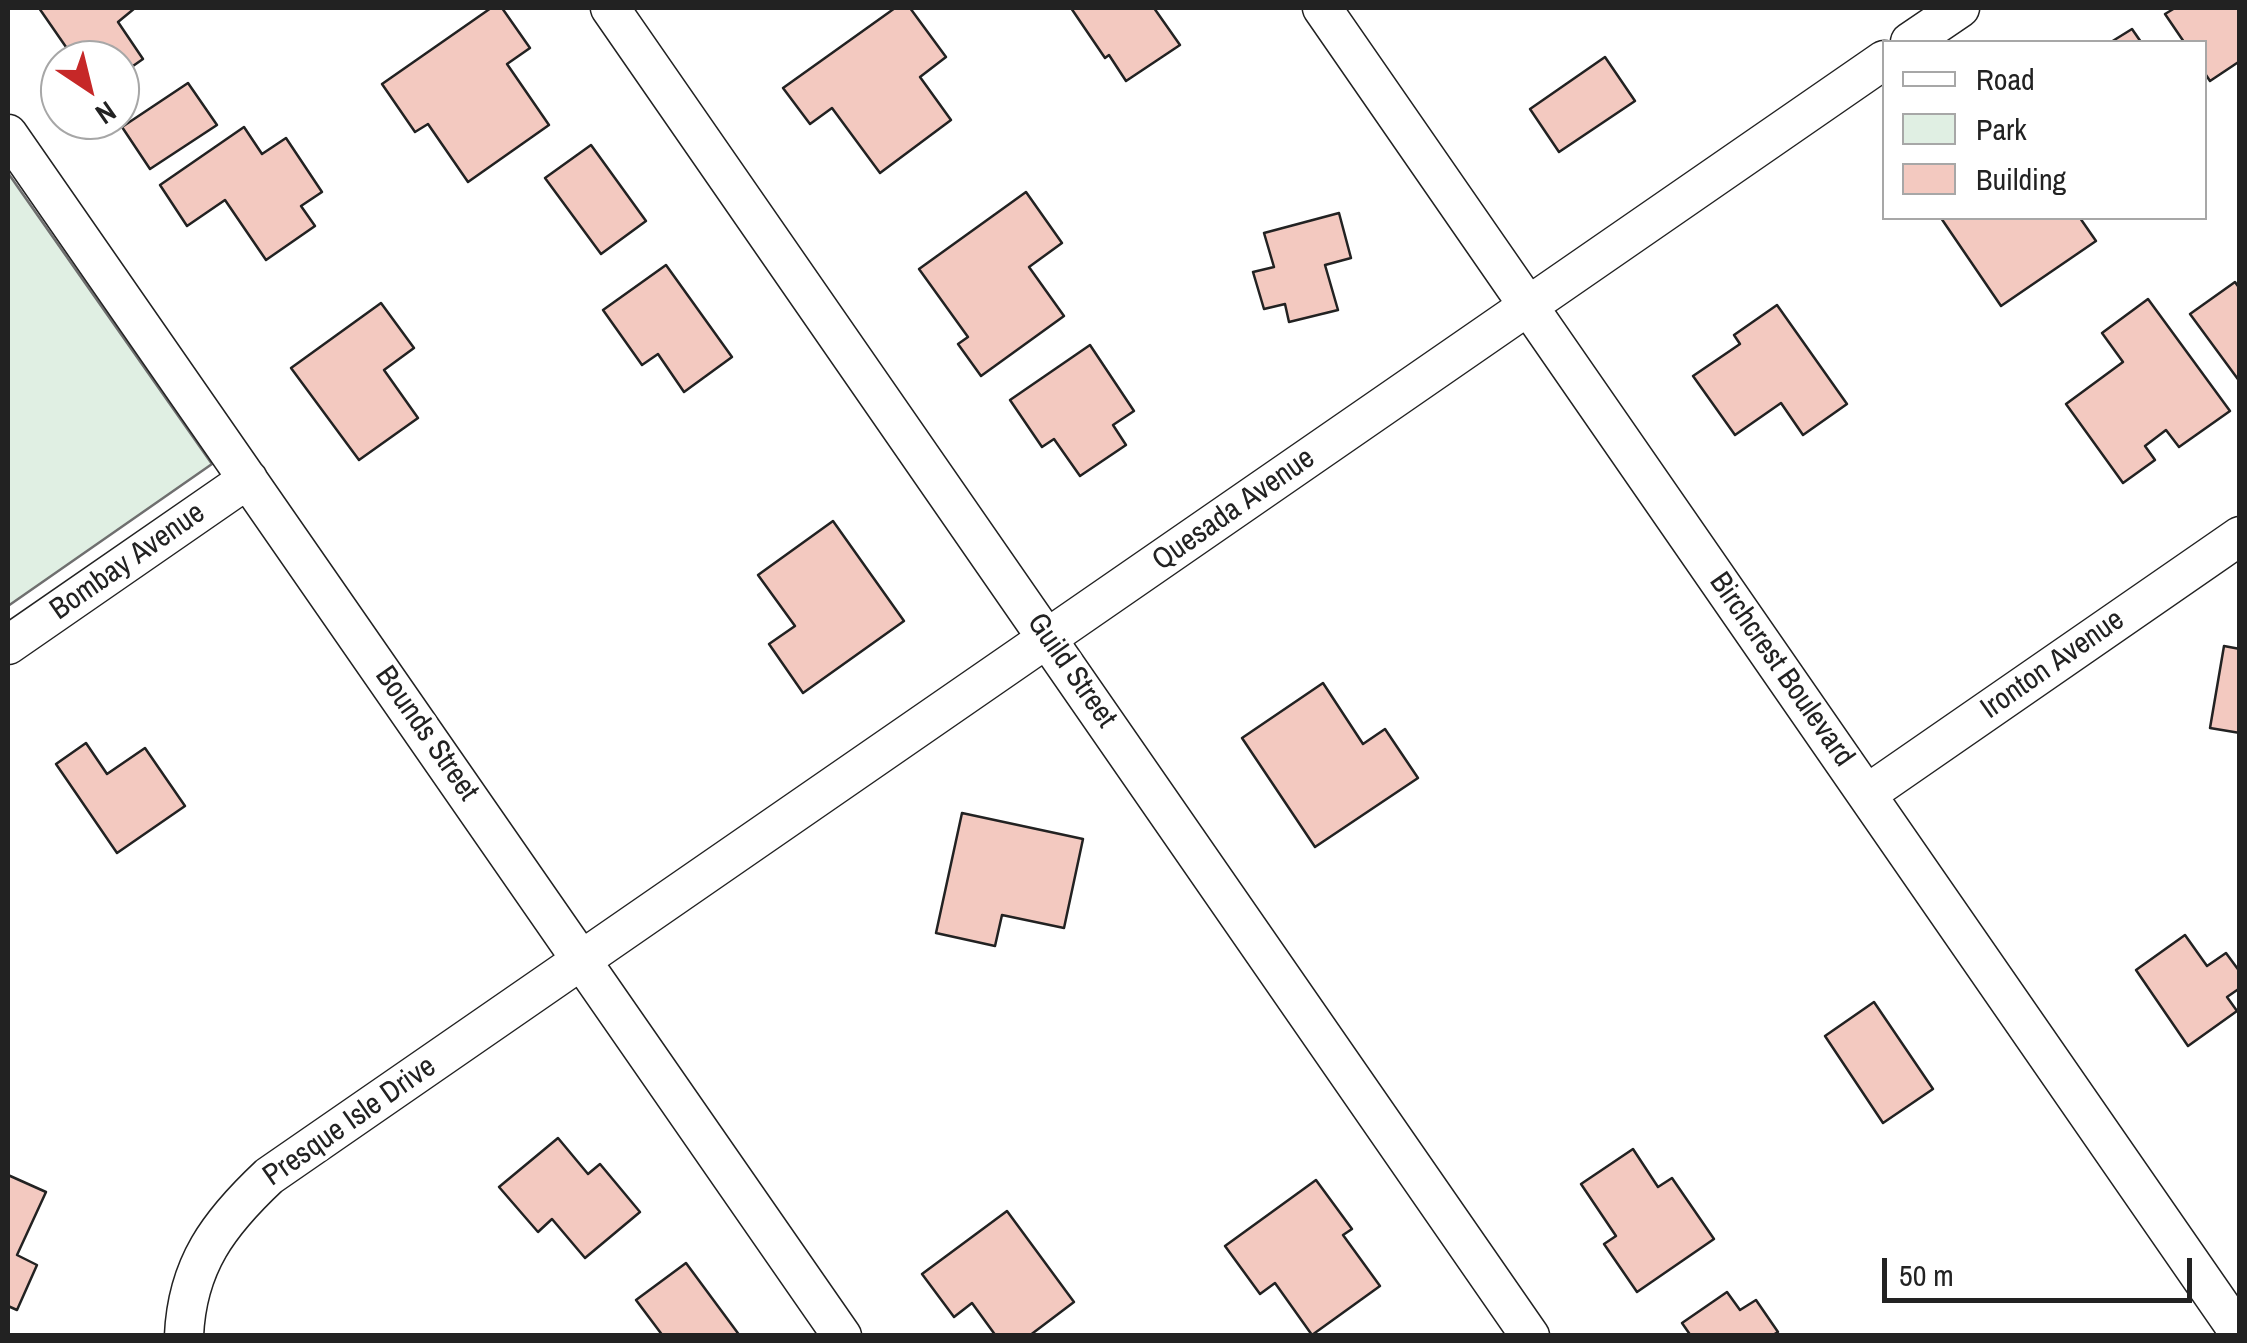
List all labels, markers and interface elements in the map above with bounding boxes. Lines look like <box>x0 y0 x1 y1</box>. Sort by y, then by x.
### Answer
north arrow <box>40 40 140 140</box>
legend <box>1882 40 2207 220</box>
text: Road <box>1976 59 2035 99</box>
text: N <box>88 93 124 133</box>
text: Park <box>1976 109 2027 149</box>
text: Building <box>1976 159 2066 199</box>
street label: Quesada Avenue <box>1146 441 1322 579</box>
street label: Bombay Avenue <box>44 496 212 628</box>
street label: Birchcrest Boulevard <box>1701 566 1861 774</box>
street label: Ironton Avenue <box>1975 603 2131 727</box>
street label: Guild Street <box>1019 607 1123 735</box>
street label: Bounds Street <box>367 660 485 808</box>
street label: Presque Isle Drive <box>257 1049 443 1195</box>
scale bar <box>1887 1238 2197 1300</box>
text: 50 m <box>1899 1255 1954 1295</box>

